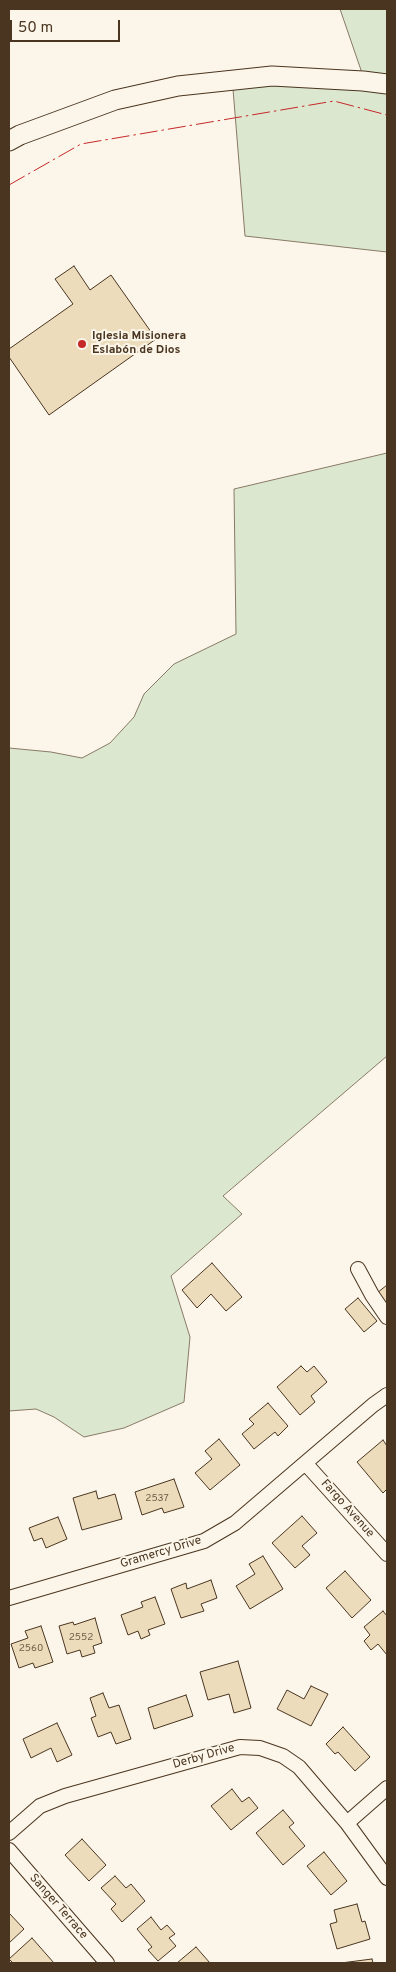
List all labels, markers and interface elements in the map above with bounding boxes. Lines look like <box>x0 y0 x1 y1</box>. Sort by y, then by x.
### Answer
scale bar <box>12 10 122 42</box>
text: 50 m <box>18 19 53 38</box>
place label: Iglesia Misionera Eslabón de Dios <box>92 330 186 358</box>
marker: Iglesia Misionera Eslabón de Dios <box>76 338 88 350</box>
street label: Fargo Avenue <box>317 1477 377 1541</box>
house number: 2537 <box>145 1493 169 1505</box>
street label: Gramercy Drive <box>119 1534 203 1572</box>
house number: 2552 <box>69 1632 93 1644</box>
house number: 2560 <box>19 1643 43 1655</box>
street label: Derby Drive <box>171 1741 237 1773</box>
street label: Sanger Terrace <box>26 1871 90 1943</box>

